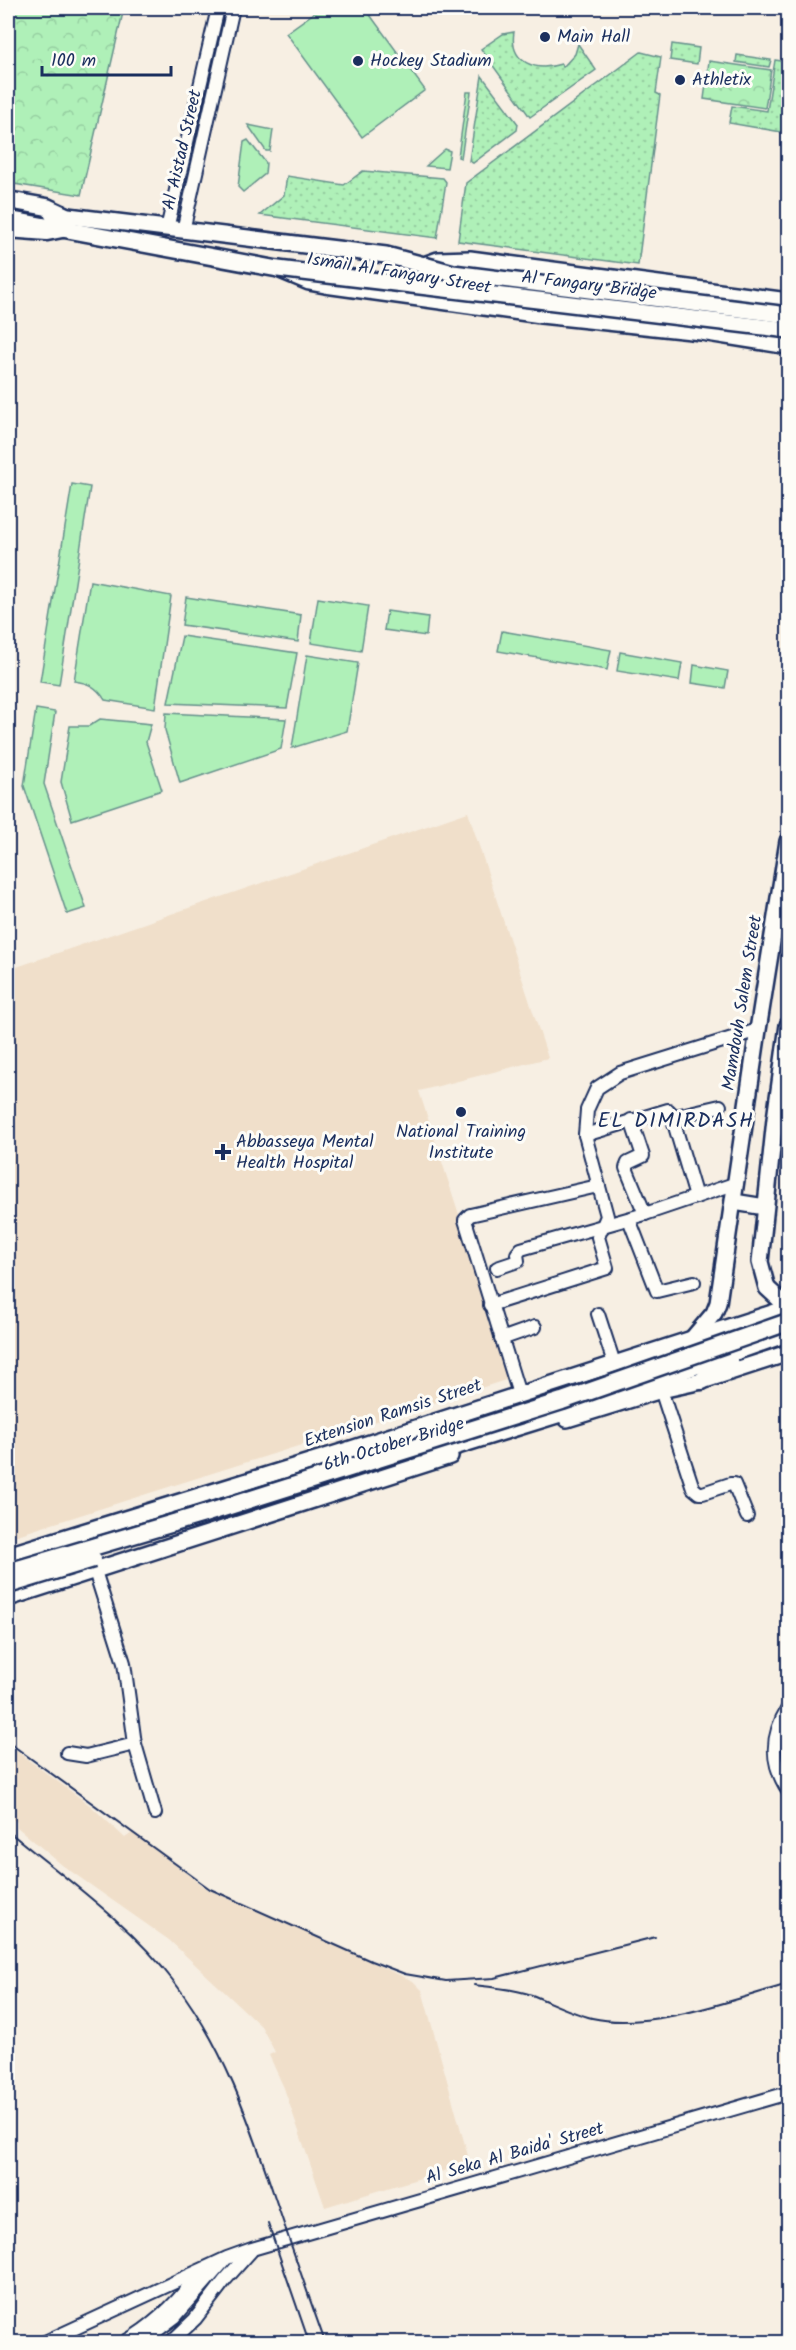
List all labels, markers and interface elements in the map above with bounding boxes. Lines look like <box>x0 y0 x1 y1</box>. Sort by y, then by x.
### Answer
place label: Main Hall <box>557 23 631 52</box>
marker: Main Hall <box>538 30 552 44</box>
scale bar <box>42 39 171 77</box>
text: 100 m <box>51 47 96 76</box>
place label: Hockey Stadium <box>370 47 492 76</box>
marker: Hockey Stadium <box>351 54 365 68</box>
place label: Athletix <box>692 66 751 95</box>
marker: Athletix <box>673 73 687 87</box>
street label: Al Aistad Street <box>155 86 211 213</box>
street label: Ismail Al Fangary Street <box>305 245 494 303</box>
street label: Al Fangary Bridge <box>520 263 658 309</box>
street label: Mamdouh Salem Street <box>715 912 771 1093</box>
marker: National Training Institute <box>454 1105 468 1119</box>
district label: EL DIMIRDASH <box>597 1105 755 1138</box>
place label: National Training Institute <box>396 1118 526 1168</box>
place label: Abbasseya Mental Health Hospital <box>236 1128 374 1178</box>
marker: Abbasseya Mental Health Hospital <box>214 1143 232 1161</box>
street label: Extension Ramsis Street <box>300 1371 487 1456</box>
street label: 6th October Bridge <box>320 1410 468 1480</box>
street label: Al Seka Al Baida' Street <box>423 2114 608 2193</box>

